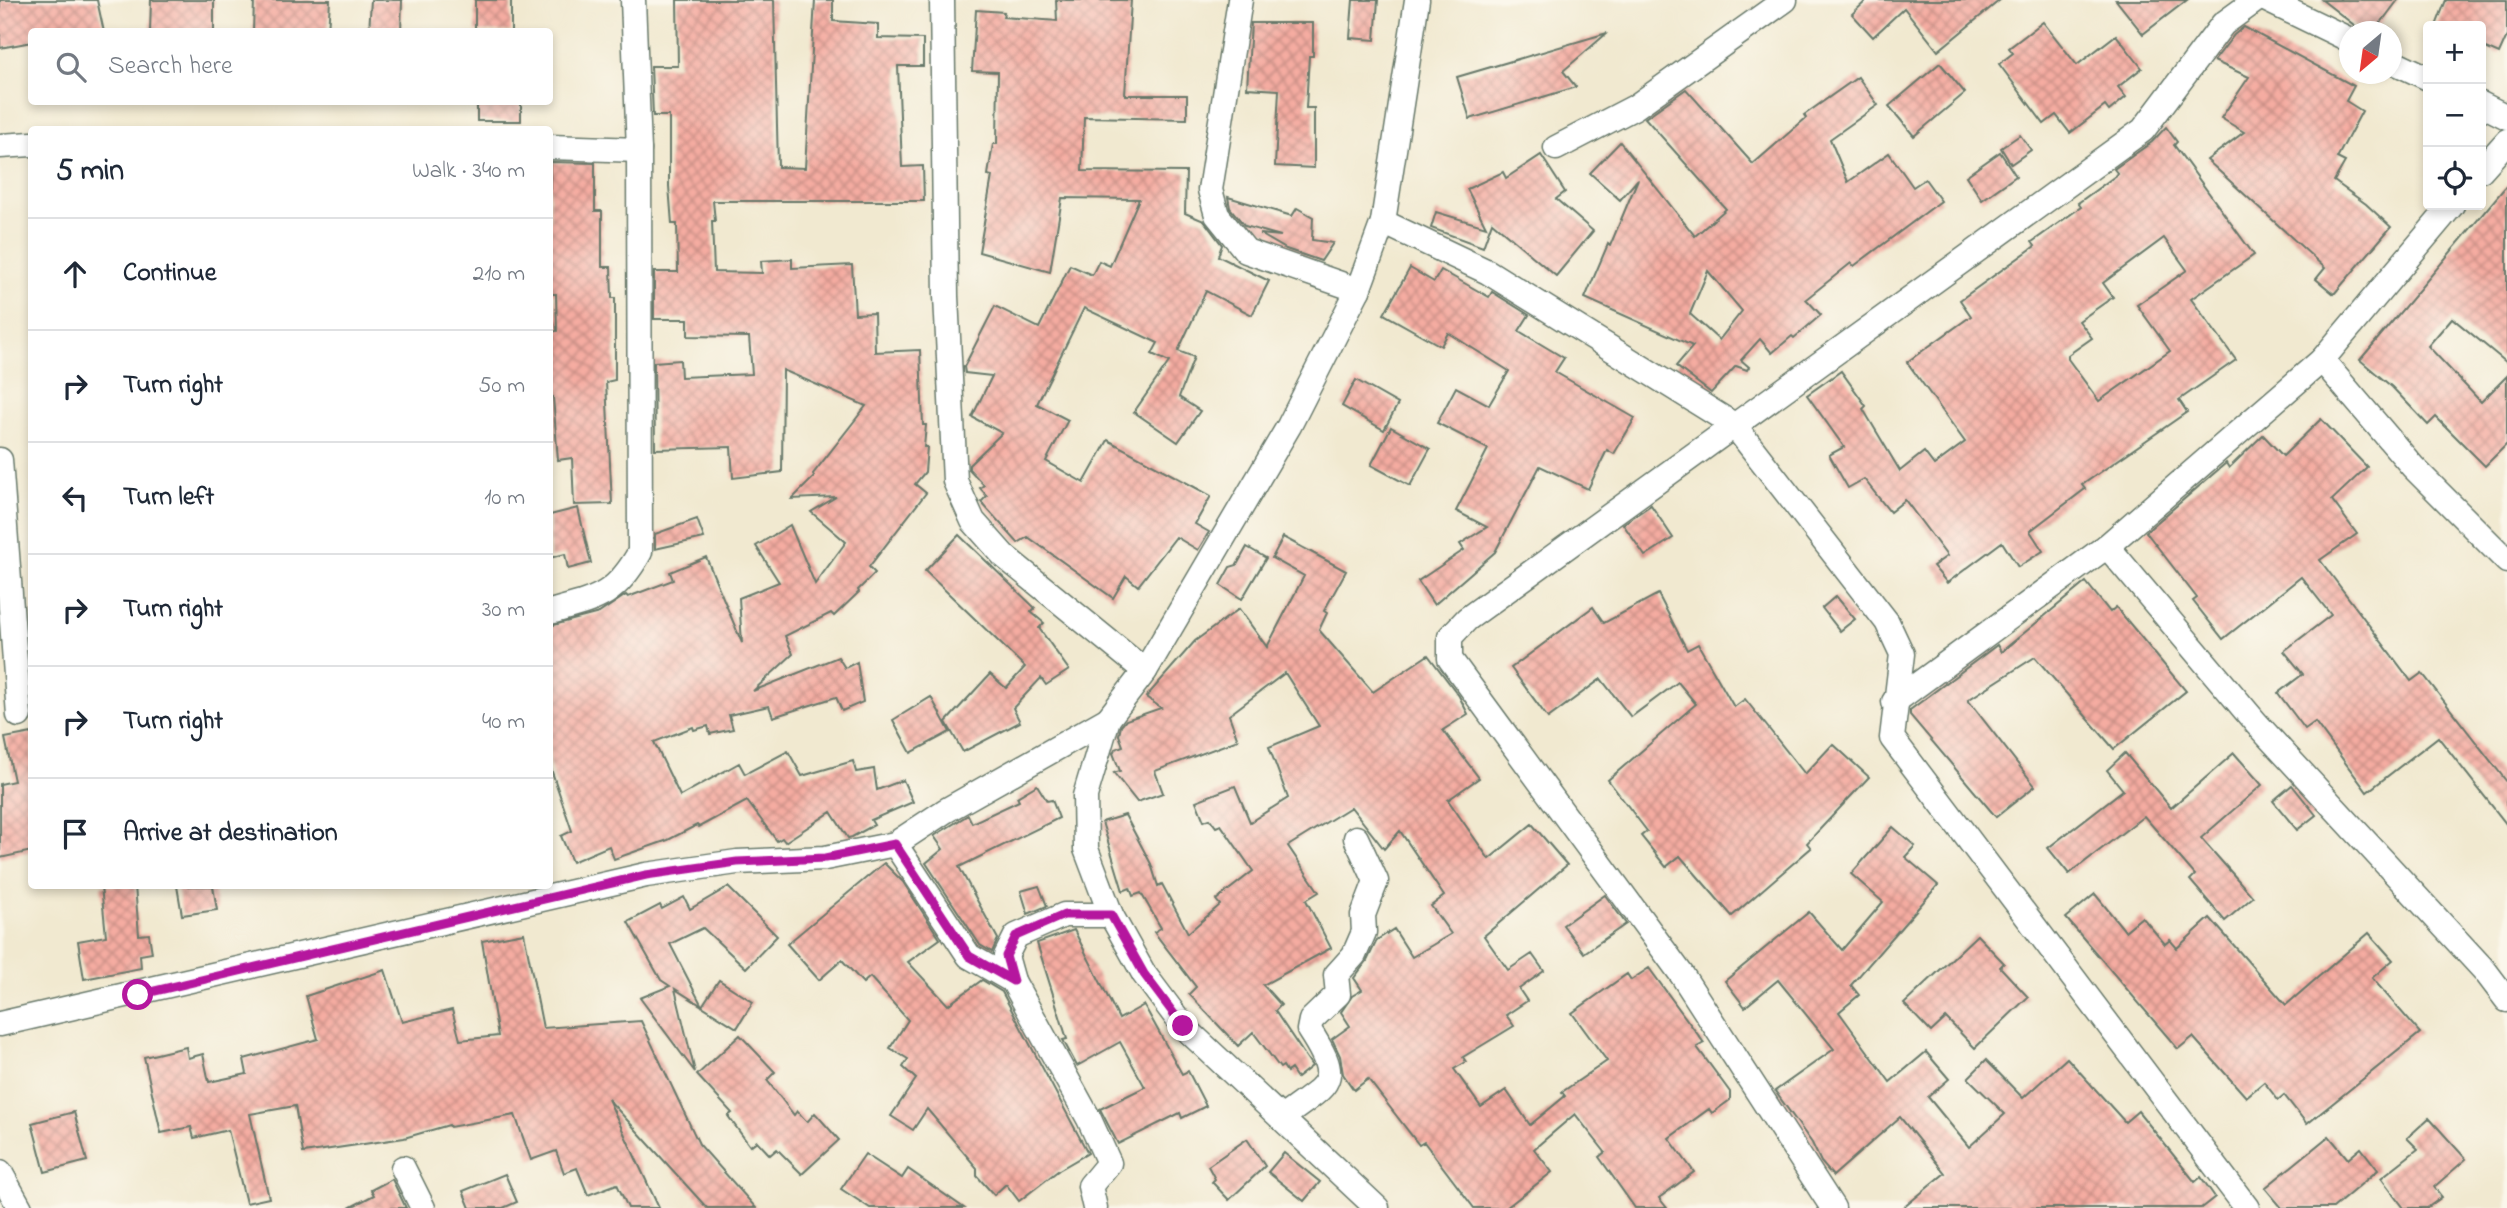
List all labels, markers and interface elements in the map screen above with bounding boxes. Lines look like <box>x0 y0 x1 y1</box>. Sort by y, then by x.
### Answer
north arrow <box>2339 21 2402 84</box>
map controls <box>2423 21 2486 210</box>
button: + <box>2423 21 2486 84</box>
search box <box>28 28 553 105</box>
icon: search <box>52 48 90 86</box>
text: Search here <box>108 48 233 86</box>
button: − <box>2423 84 2486 147</box>
button: locate <box>2423 147 2486 210</box>
text: 5 min <box>56 150 124 194</box>
text: Walk · 340 m <box>412 155 525 188</box>
icon: ahead <box>56 255 94 293</box>
text: Continue <box>123 255 216 293</box>
text: 210 m <box>473 258 525 291</box>
icon: right <box>56 367 94 405</box>
text: Turn right <box>123 367 223 405</box>
text: 50 m <box>478 370 525 403</box>
icon: left <box>56 479 94 517</box>
text: Turn left <box>123 479 214 517</box>
text: 10 m <box>484 482 525 515</box>
icon: right <box>56 591 94 629</box>
text: Turn right <box>123 591 223 629</box>
text: 30 m <box>482 594 525 627</box>
icon: right <box>56 703 94 741</box>
text: Turn right <box>123 703 223 741</box>
text: 40 m <box>482 706 525 739</box>
icon: arrive <box>56 815 94 853</box>
text: Arrive at destination <box>123 815 338 853</box>
route start <box>122 979 153 1010</box>
route end <box>1167 1010 1198 1041</box>

